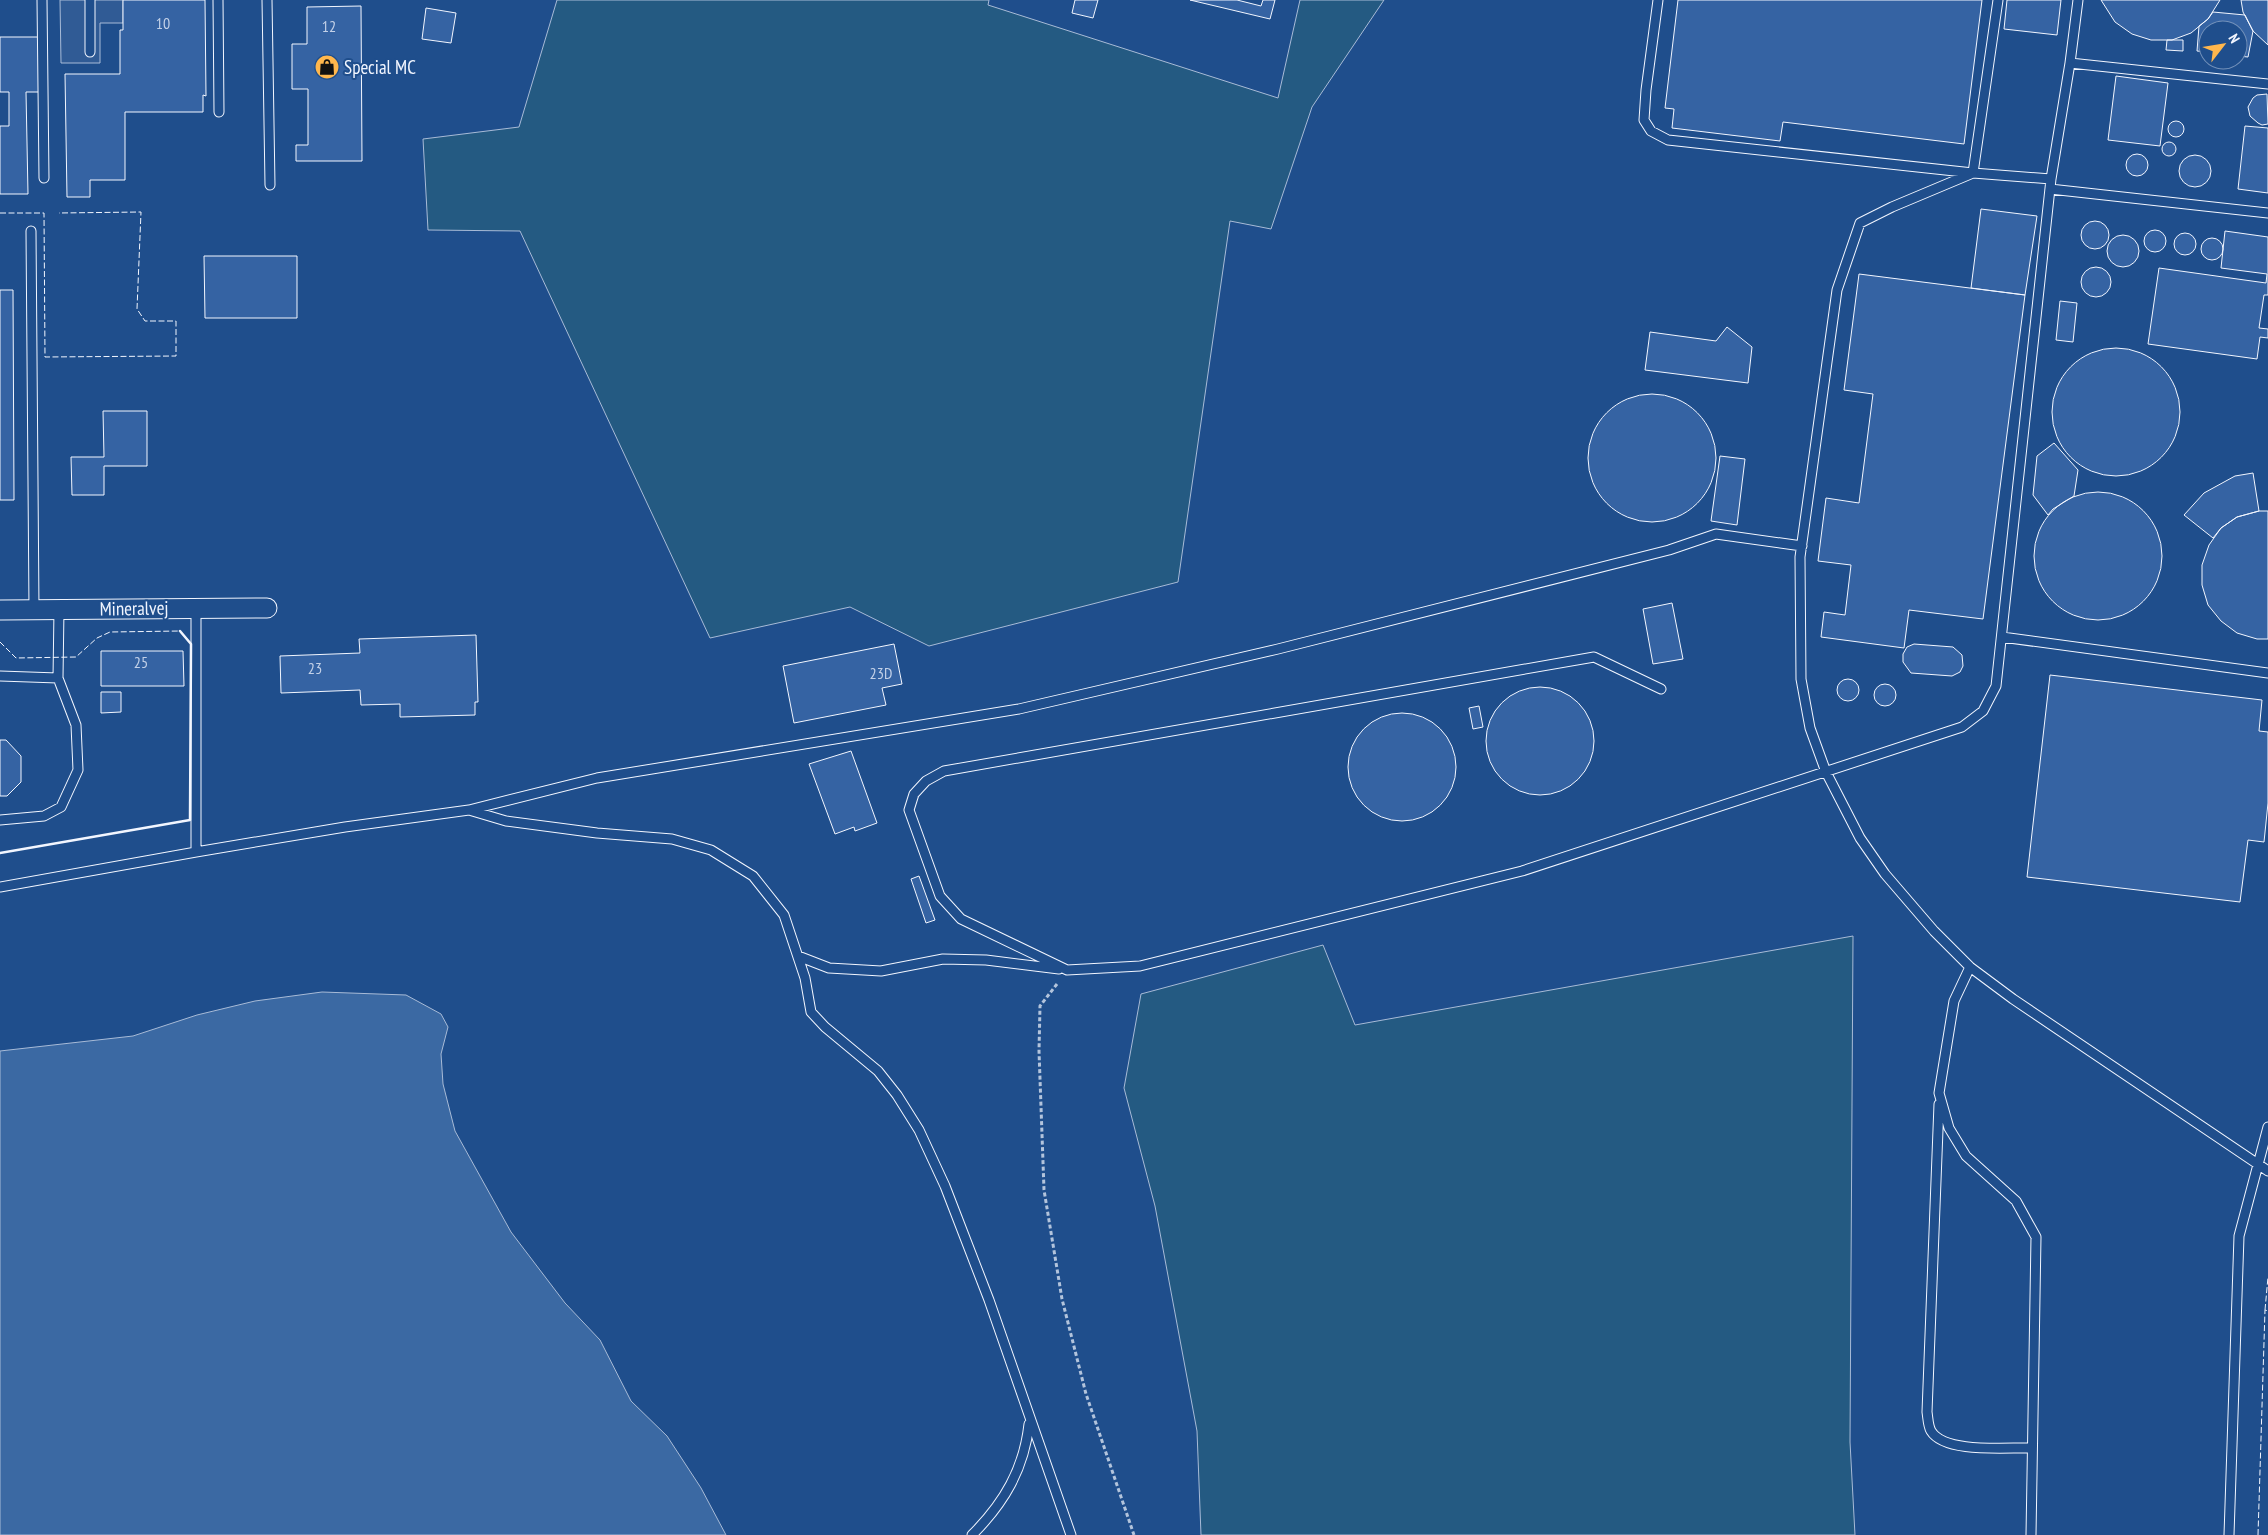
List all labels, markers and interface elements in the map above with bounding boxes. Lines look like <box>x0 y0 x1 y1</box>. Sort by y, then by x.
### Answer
house number: 10 <box>156 13 170 33</box>
house number: 12 <box>322 16 336 36</box>
north arrow <box>2198 20 2248 70</box>
text: N <box>2224 30 2244 46</box>
shop icon: Special MC <box>314 54 340 80</box>
place label: Special MC <box>344 55 416 79</box>
street label: Mineralvej <box>99 595 169 621</box>
house number: 25 <box>134 652 148 672</box>
house number: 23 <box>308 658 322 678</box>
house number: 23D <box>870 663 892 683</box>

